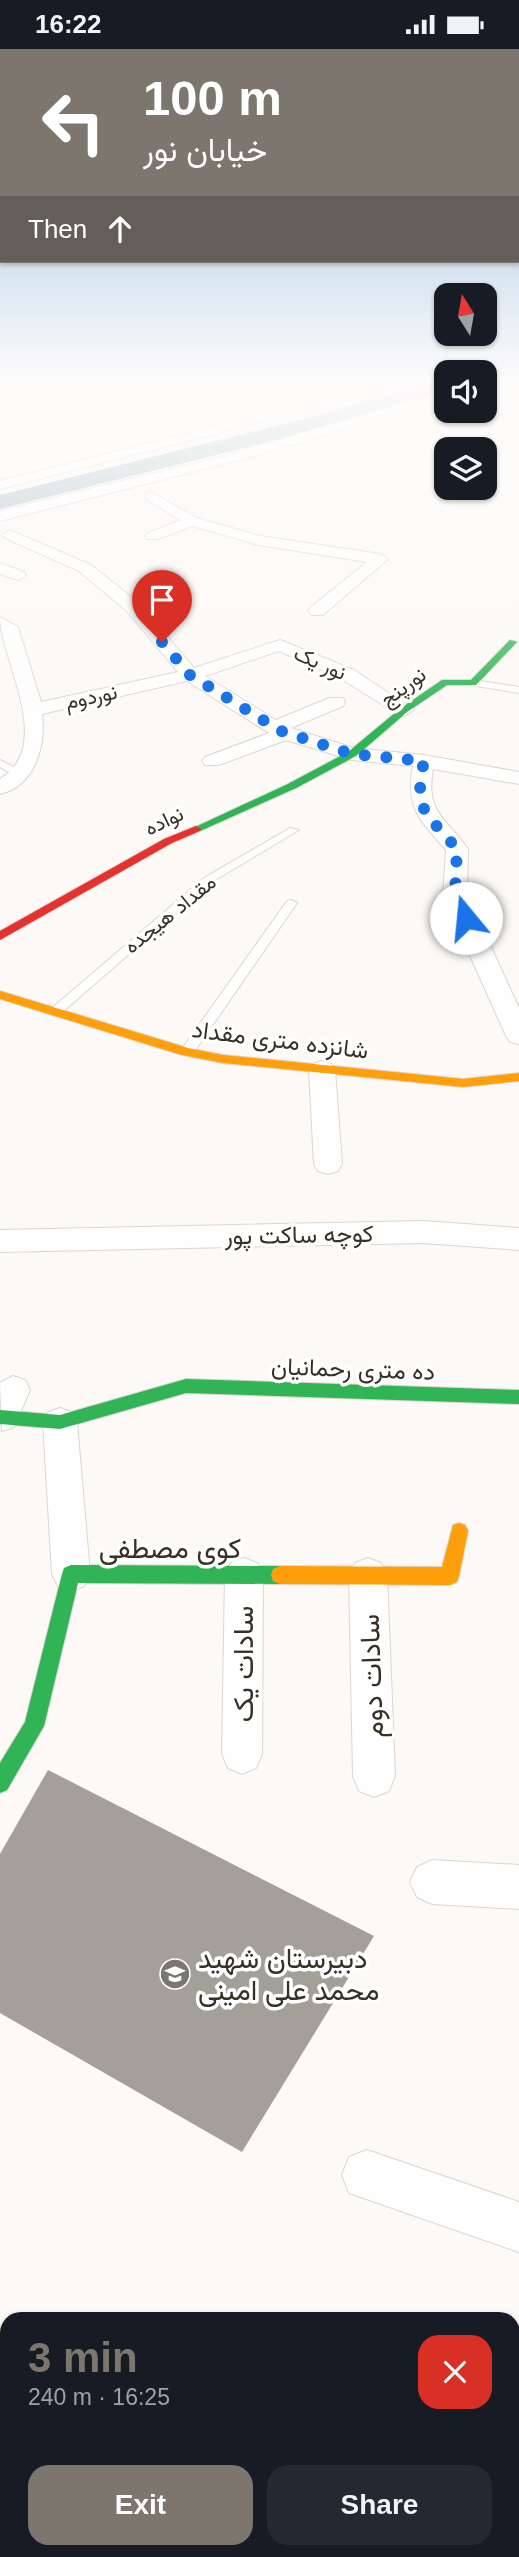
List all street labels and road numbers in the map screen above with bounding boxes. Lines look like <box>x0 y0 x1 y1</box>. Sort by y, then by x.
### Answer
street label: نور یک <box>290 641 350 686</box>
street label: نورپنج <box>375 662 432 713</box>
street label: نوردوم <box>63 680 120 716</box>
street label: نواده <box>141 801 188 841</box>
street label: مقداد هیجده <box>119 870 221 958</box>
street label: شانزده متری مقداد <box>190 1015 370 1066</box>
street label: کوچه ساکت پور <box>223 1220 374 1252</box>
street label: ده متری رحمانیان <box>270 1352 436 1387</box>
street label: کوی مصطفی <box>99 1533 241 1566</box>
street label: سادات یک <box>228 1606 259 1722</box>
street label: سادات دوم <box>354 1613 392 1739</box>

